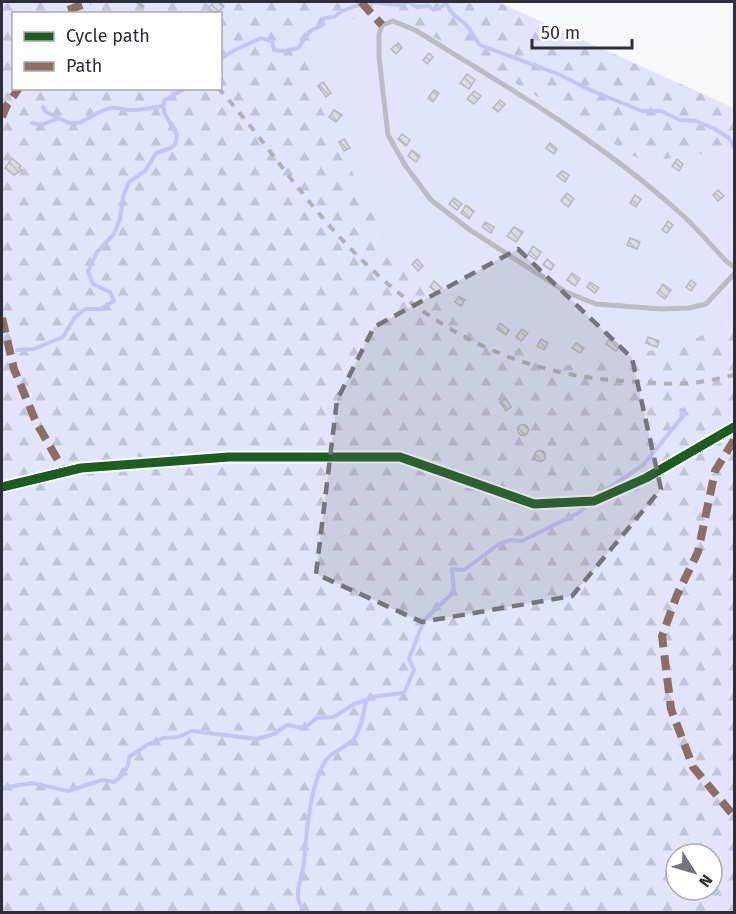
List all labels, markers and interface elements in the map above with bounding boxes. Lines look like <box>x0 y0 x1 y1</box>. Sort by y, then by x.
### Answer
legend <box>12 12 222 90</box>
scale bar <box>532 12 632 50</box>
text: 50 m <box>541 22 580 44</box>
text: Cycle path <box>66 25 150 47</box>
text: Path <box>66 55 102 77</box>
north arrow <box>664 842 724 902</box>
text: N <box>695 871 716 891</box>

